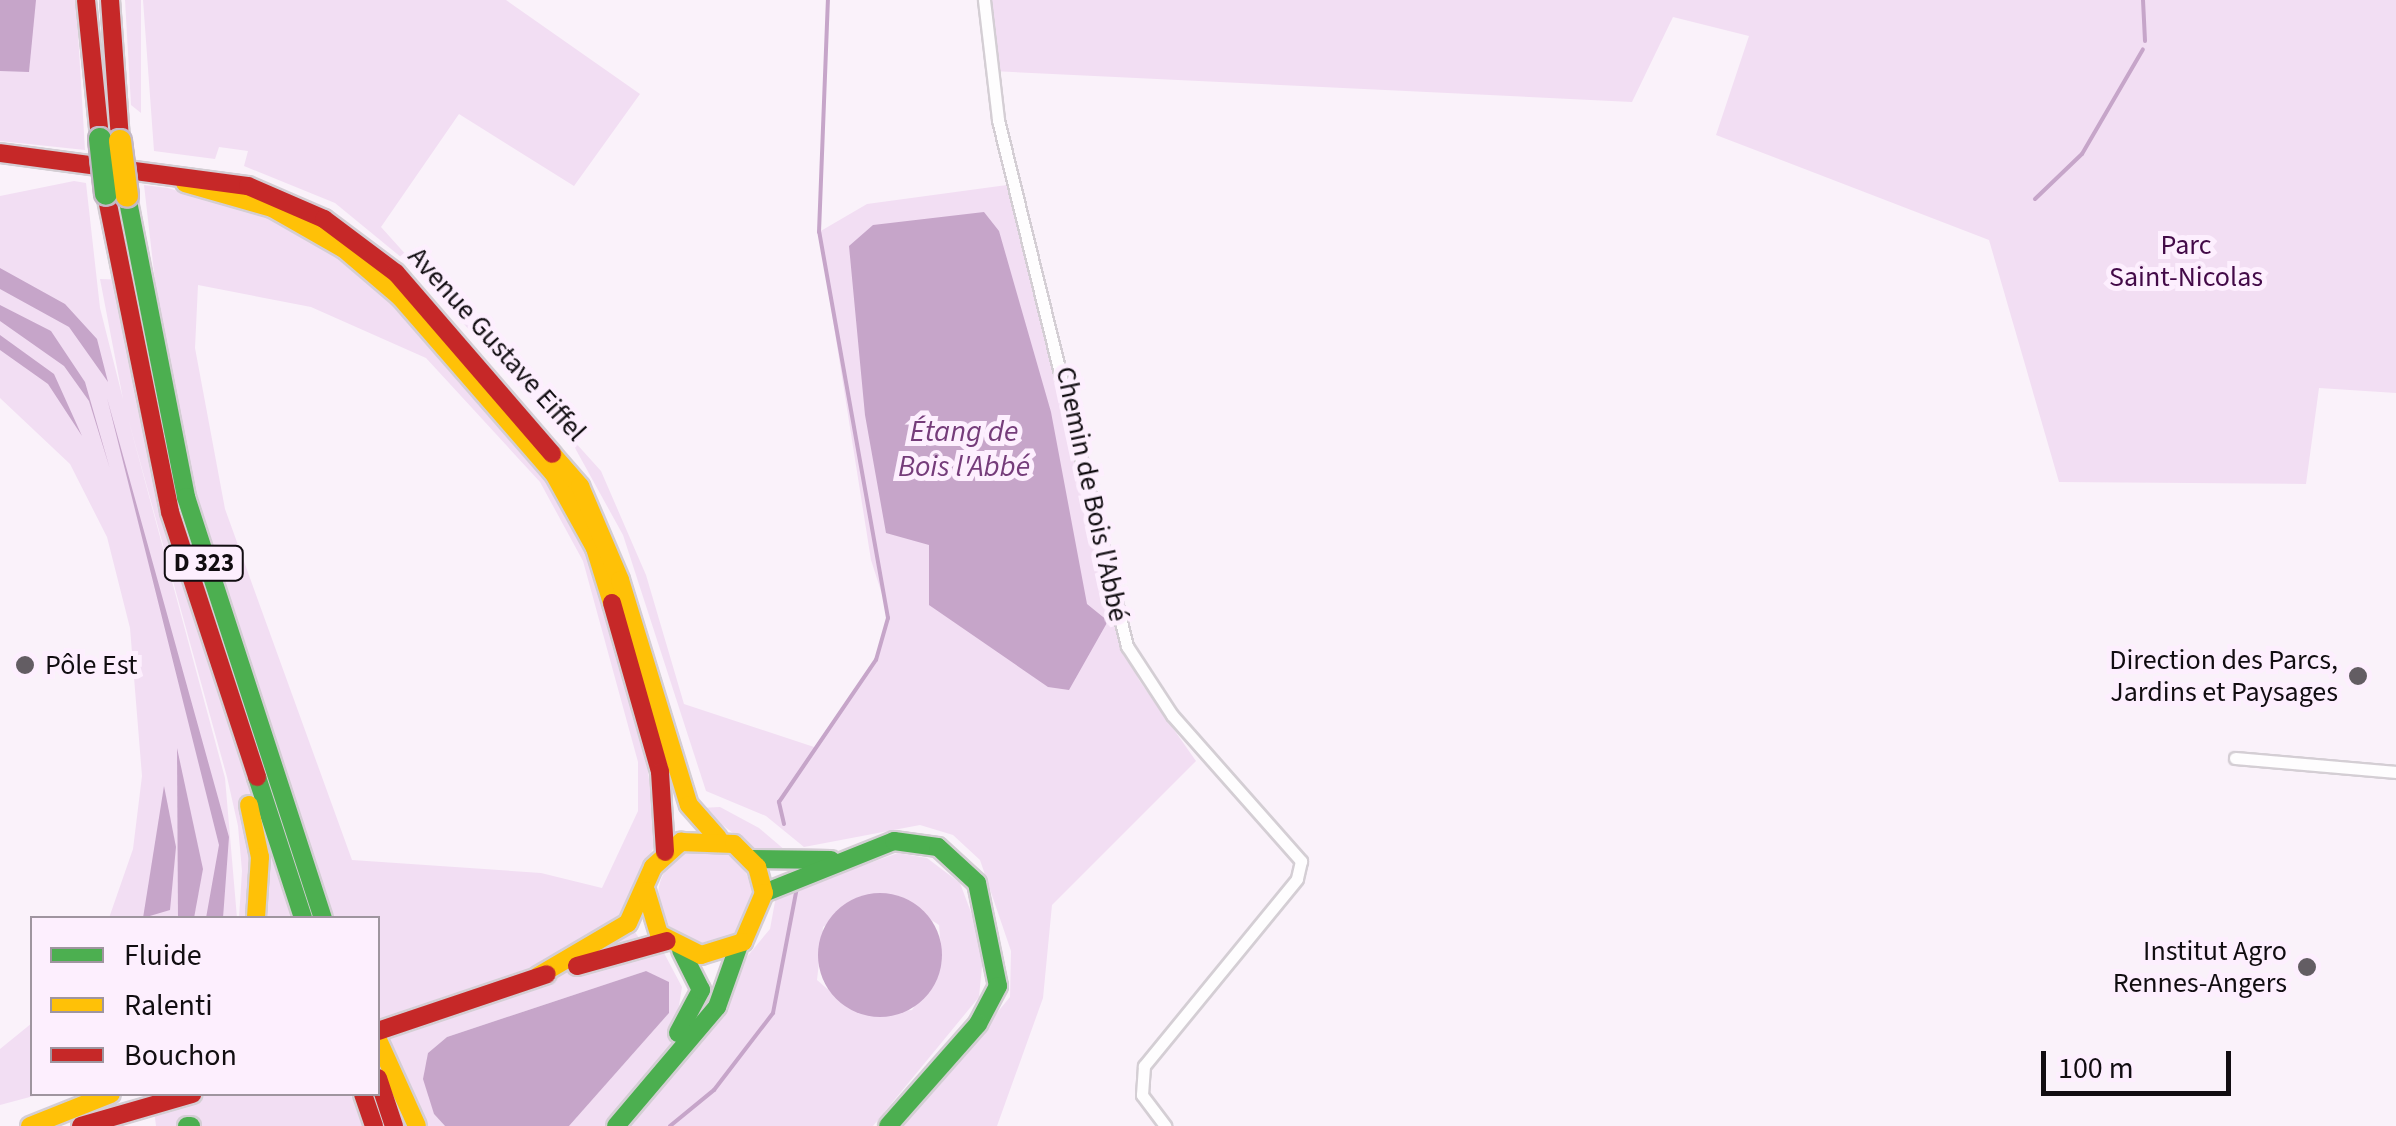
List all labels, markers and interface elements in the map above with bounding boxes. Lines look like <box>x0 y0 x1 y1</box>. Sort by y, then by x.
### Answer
park label: Parc Saint-Nicolas <box>2109 228 2263 294</box>
street label: Avenue Gustave Eiffel <box>401 240 593 448</box>
street label: Chemin de Bois l'Abbé <box>1049 364 1135 624</box>
water label: Étang de Bois l'Abbé <box>898 414 1030 484</box>
road number: D 323 <box>162 543 246 583</box>
place label: Direction des Parcs, Jardins et Paysages <box>2109 643 2338 709</box>
place label: Pôle Est <box>45 648 137 682</box>
marker: Pôle Est <box>14 654 36 676</box>
marker: Direction des Parcs, Jardins et Paysages <box>2347 665 2369 687</box>
legend <box>30 916 380 1096</box>
text: Fluide <box>124 934 202 977</box>
place label: Institut Agro Rennes-Angers <box>2113 934 2287 1000</box>
marker: Institut Agro Rennes-Angers <box>2296 956 2318 978</box>
text: Ralenti <box>124 984 213 1027</box>
scale bar <box>2046 1031 2236 1093</box>
text: Bouchon <box>124 1034 237 1077</box>
text: 100 m <box>2058 1047 2134 1090</box>

